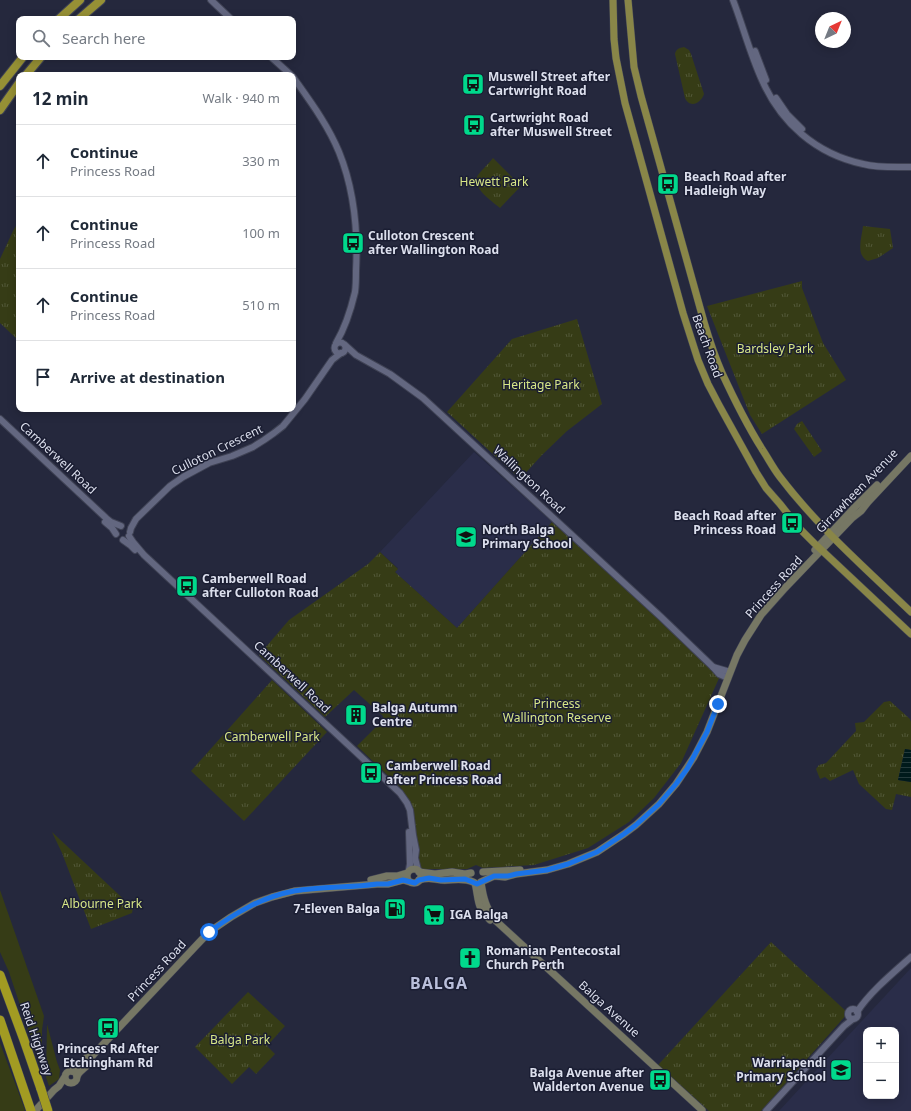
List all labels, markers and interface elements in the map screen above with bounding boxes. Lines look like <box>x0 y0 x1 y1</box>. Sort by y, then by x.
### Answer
north arrow <box>815 12 851 48</box>
search box <box>16 16 296 60</box>
icon: search <box>30 27 52 49</box>
text: Search here <box>62 28 145 48</box>
place label: Muswell Street after Cartwright Road <box>488 68 611 99</box>
bus stop icon: Muswell Street after Cartwright Road <box>460 71 486 97</box>
text: 12 min <box>32 87 89 110</box>
text: Walk · 940 m <box>202 89 280 107</box>
place label: Cartwright Road after Muswell Street <box>490 109 612 140</box>
bus stop icon: Cartwright Road after Muswell Street <box>461 112 487 138</box>
text: Continue <box>70 142 138 162</box>
icon: ahead <box>32 150 54 172</box>
text: 330 m <box>242 152 280 170</box>
text: Princess Road <box>70 162 155 180</box>
place label: Beach Road after Hadleigh Way <box>684 168 787 199</box>
bus stop icon: Beach Road after Hadleigh Way <box>655 171 681 197</box>
park label: Hewett Park <box>460 173 529 190</box>
text: Continue <box>70 214 138 234</box>
icon: ahead <box>32 222 54 244</box>
text: 100 m <box>242 224 280 242</box>
place label: Culloton Crescent after Wallington Road <box>368 227 499 258</box>
bus stop icon: Culloton Crescent after Wallington Road <box>340 230 366 256</box>
text: Princess Road <box>70 234 155 252</box>
text: Continue <box>70 286 138 306</box>
icon: ahead <box>32 294 54 316</box>
text: 510 m <box>242 296 280 314</box>
text: Princess Road <box>70 306 155 324</box>
street label: Beach Road <box>688 312 727 380</box>
park label: Bardsley Park <box>737 340 814 357</box>
icon: arrive <box>32 366 54 388</box>
text: Arrive at destination <box>70 367 225 387</box>
park label: Heritage Park <box>502 376 580 393</box>
street label: Camberwell Road <box>16 418 100 498</box>
street label: Culloton Crescent <box>168 420 266 479</box>
street label: Wallington Road <box>490 442 569 517</box>
street label: Girrawheen Avenue <box>812 445 902 537</box>
place label: Beach Road after Princess Road <box>674 507 777 538</box>
bus stop icon: Beach Road after Princess Road <box>779 510 805 536</box>
place label: North Balga Primary School <box>482 521 572 552</box>
school or university icon: North Balga Primary School <box>453 524 479 550</box>
street label: Princess Road <box>741 552 806 622</box>
place label: Camberwell Road after Culloton Road <box>202 570 319 601</box>
bus stop icon: Camberwell Road after Culloton Road <box>174 573 200 599</box>
street label: Camberwell Road <box>250 637 334 717</box>
park label: Princess Wallington Reserve <box>503 695 611 726</box>
route end <box>709 695 727 713</box>
place label: Balga Autumn Centre <box>372 699 457 730</box>
building icon: Balga Autumn Centre <box>343 702 369 728</box>
park label: Camberwell Park <box>224 728 320 745</box>
place label: Camberwell Road after Princess Road <box>386 757 502 788</box>
bus stop icon: Camberwell Road after Princess Road <box>358 760 384 786</box>
park label: Albourne Park <box>62 895 143 912</box>
fuel station icon: 7-Eleven Balga <box>382 896 408 922</box>
place label: 7-Eleven Balga <box>294 900 380 917</box>
supermarket icon: IGA Balga <box>421 902 447 928</box>
place label: IGA Balga <box>450 906 508 923</box>
route start <box>200 923 218 941</box>
street label: Princess Road <box>124 936 190 1005</box>
place label: Romanian Pentecostal Church Perth <box>486 942 620 973</box>
church icon: Romanian Pentecostal Church Perth <box>457 945 483 971</box>
district label: BALGA <box>410 972 468 994</box>
street label: Balga Avenue <box>575 977 644 1041</box>
street label: Reid Highway <box>16 1000 57 1079</box>
bus stop icon: Princess Rd After Etchingham Rd <box>95 1015 121 1041</box>
map controls <box>863 1027 899 1099</box>
button: + <box>863 1027 899 1063</box>
park label: Balga Park <box>210 1031 271 1048</box>
place label: Princess Rd After Etchingham Rd <box>57 1040 160 1071</box>
place label: Warriapendi Primary School <box>736 1054 826 1085</box>
school or university icon: Warriapendi Primary School <box>828 1057 854 1083</box>
button: − <box>863 1063 899 1099</box>
place label: Balga Avenue after Walderton Avenue <box>530 1064 645 1095</box>
bus stop icon: Balga Avenue after Walderton Avenue <box>647 1067 673 1093</box>

